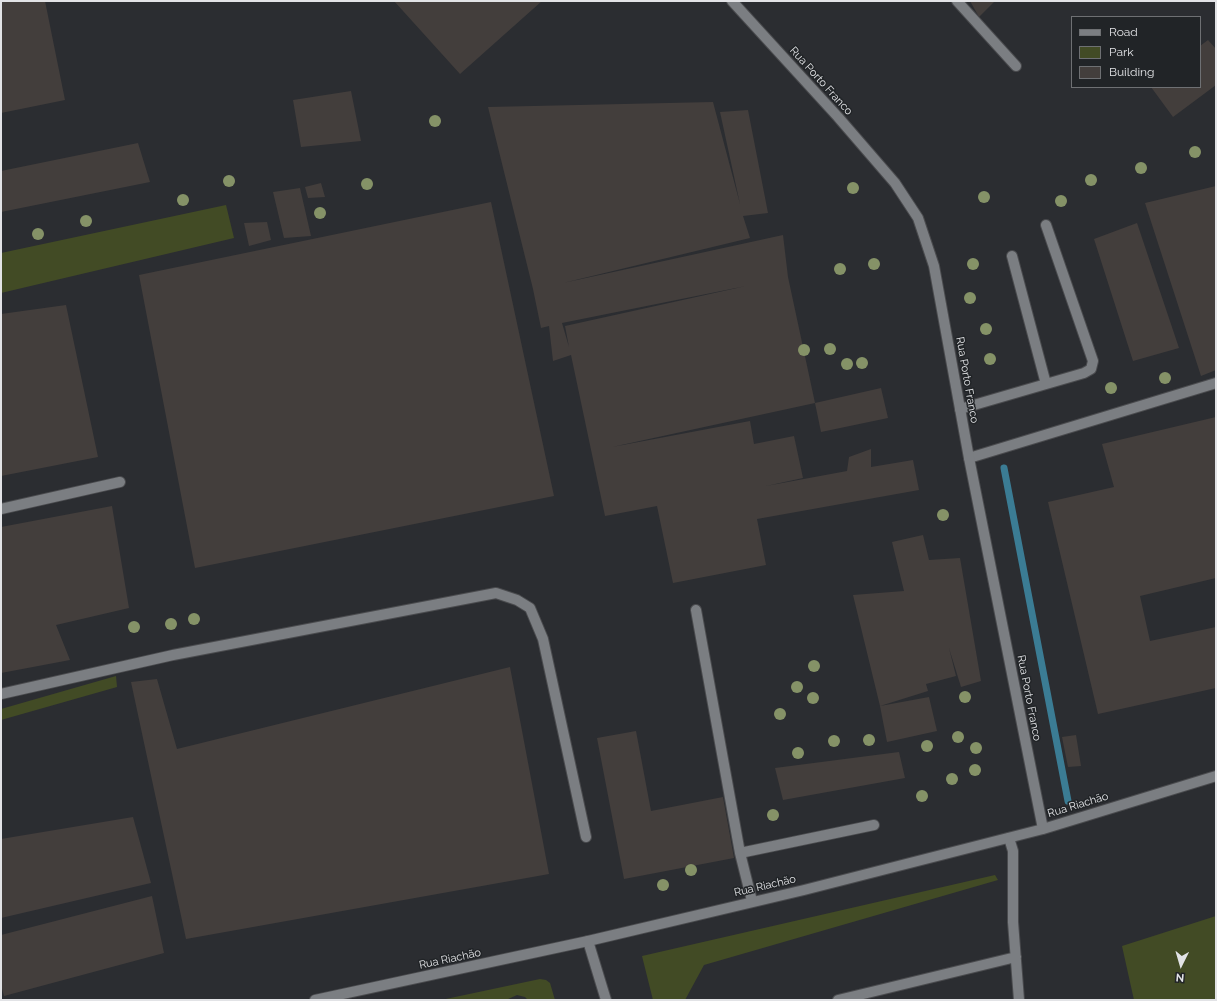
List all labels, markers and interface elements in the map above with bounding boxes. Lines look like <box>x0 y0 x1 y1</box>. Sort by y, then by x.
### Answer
legend <box>1071 16 1201 88</box>
text: Road <box>1109 25 1138 39</box>
street label: Rua Porto Franco <box>787 44 855 118</box>
text: Park <box>1109 45 1134 59</box>
text: Building <box>1109 65 1155 79</box>
street label: Rua Porto Franco <box>953 336 981 424</box>
street label: Rua Porto Franco <box>1014 654 1044 742</box>
street label: Rua Riachão <box>1046 789 1110 821</box>
street label: Rua Riachão <box>733 872 797 900</box>
north arrow <box>1161 945 1201 985</box>
street label: Rua Riachão <box>418 946 482 972</box>
text: N <box>1175 971 1185 984</box>

